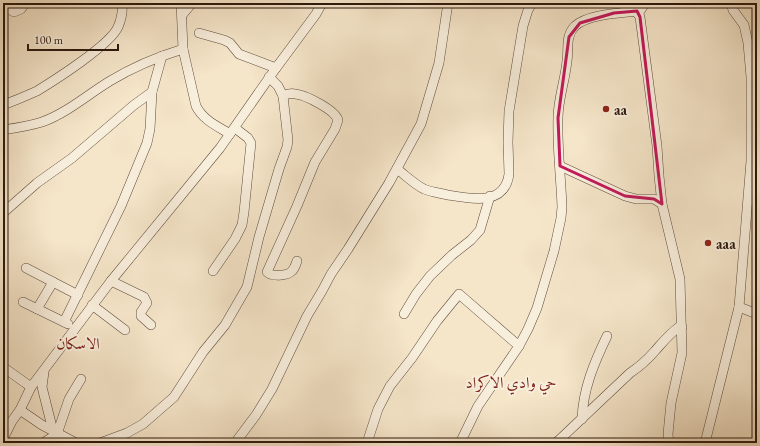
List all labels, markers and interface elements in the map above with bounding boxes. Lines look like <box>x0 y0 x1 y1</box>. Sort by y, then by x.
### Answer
scale bar <box>28 26 118 52</box>
text: 100 m <box>34 32 64 48</box>
place label: aa <box>614 100 628 119</box>
marker: aa <box>601 104 611 114</box>
place label: aaa <box>716 234 736 253</box>
marker: aaa <box>703 238 713 248</box>
district label: الاسكان <box>56 333 100 354</box>
district label: حي وادي الاكراد <box>465 372 557 395</box>

